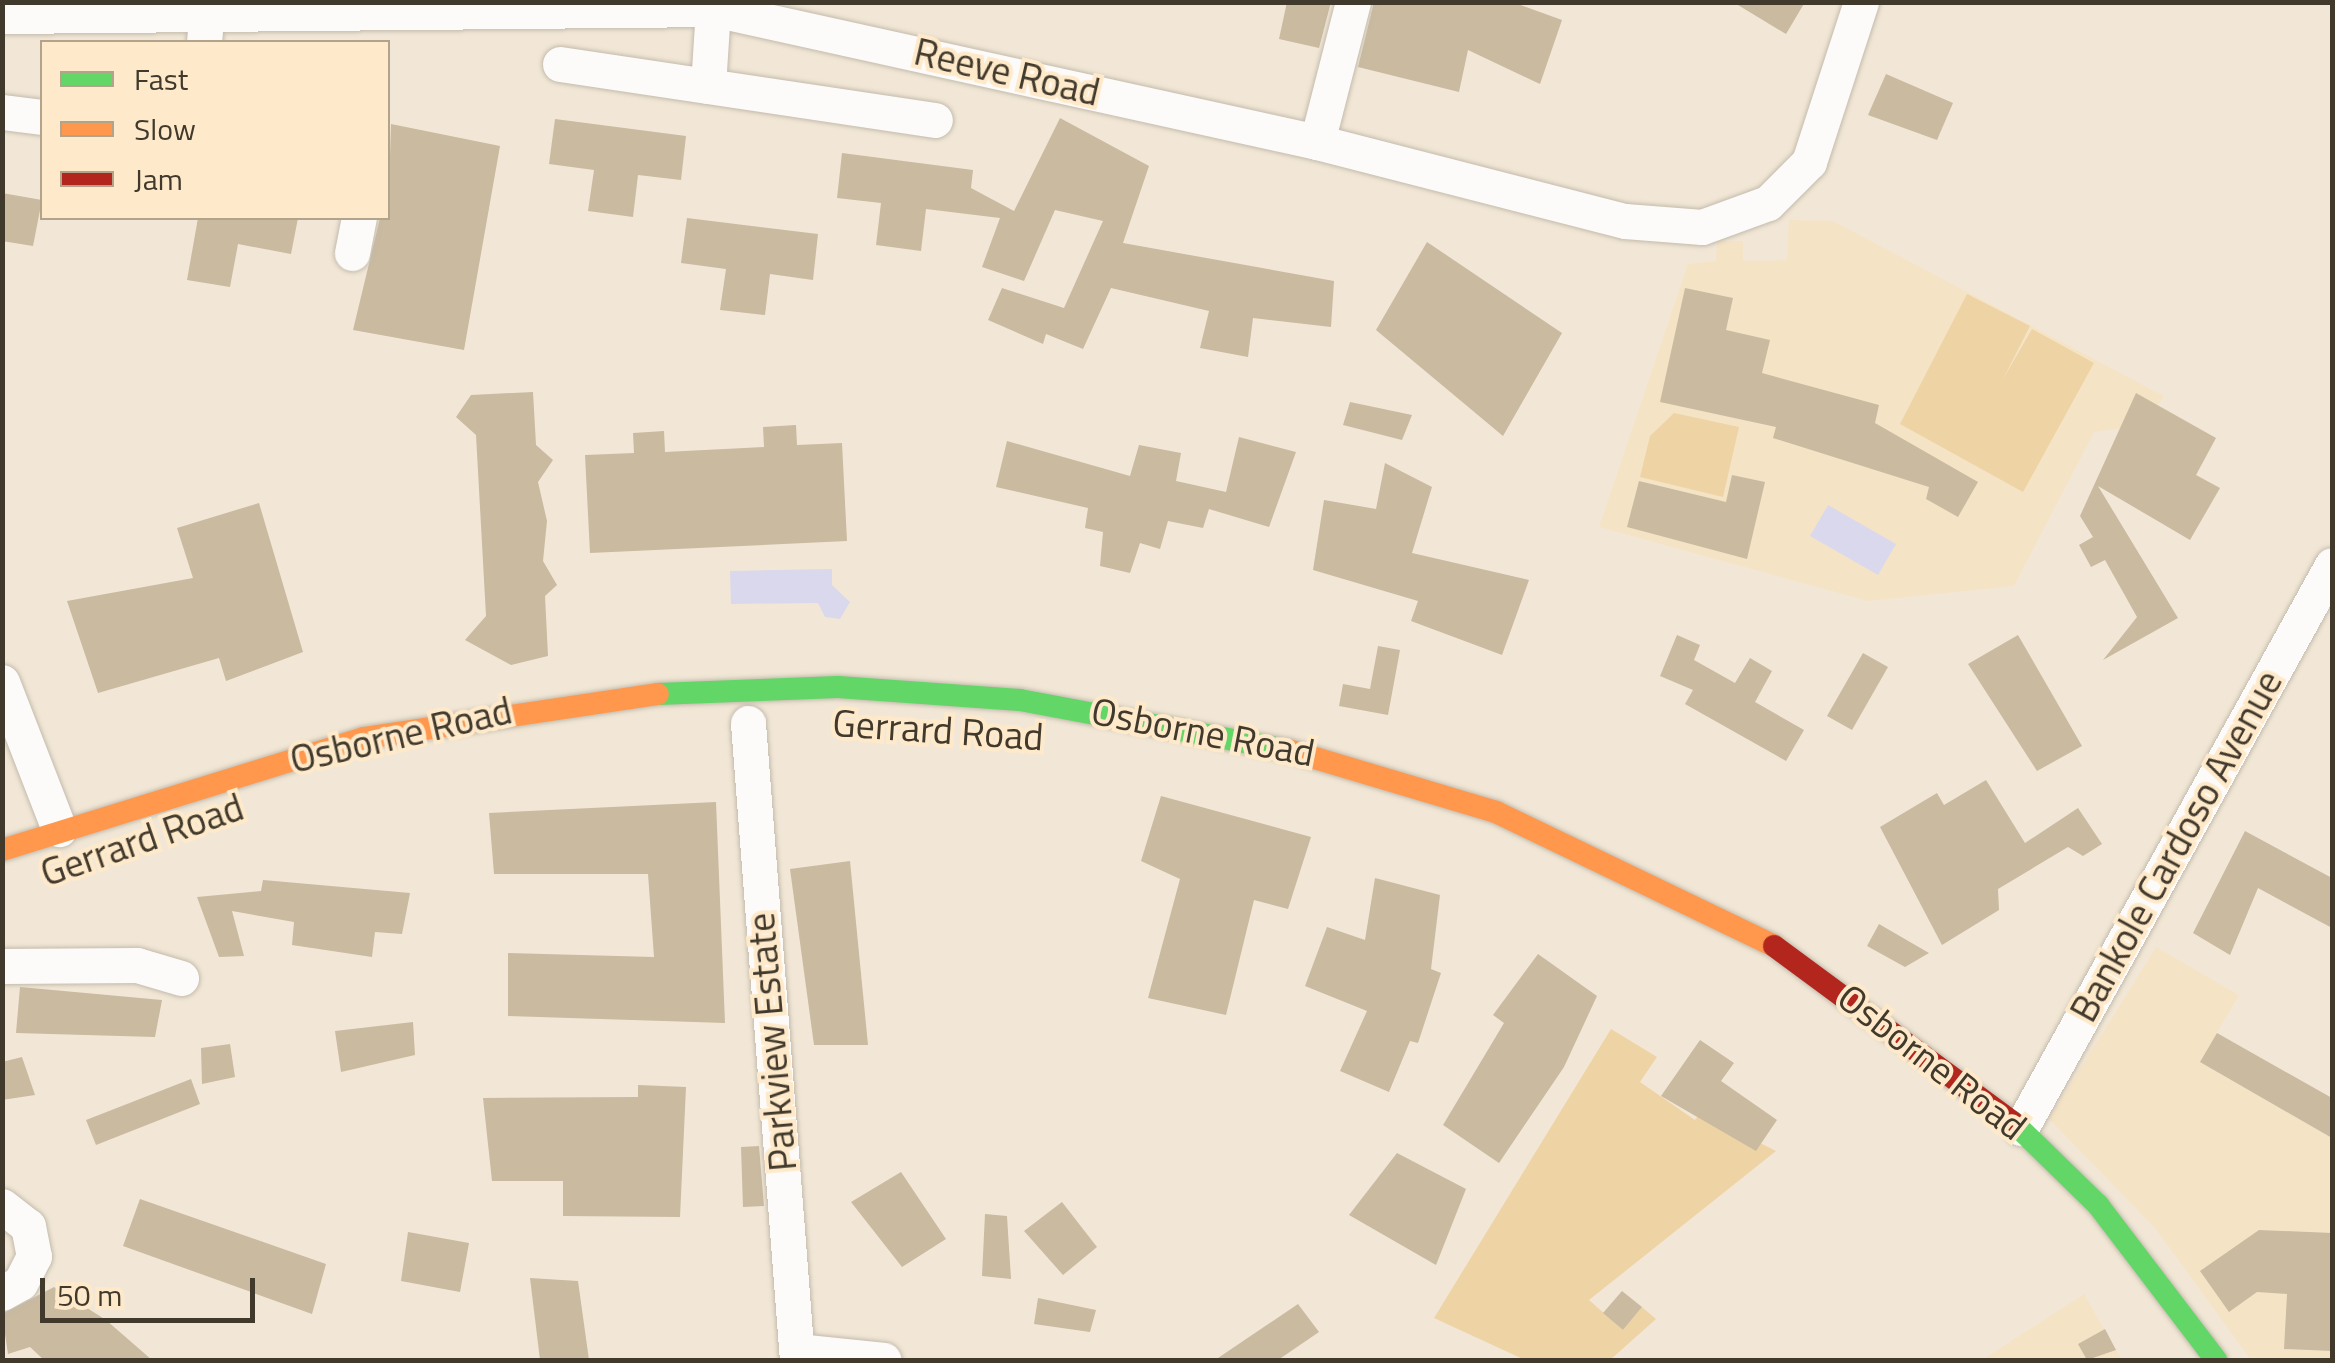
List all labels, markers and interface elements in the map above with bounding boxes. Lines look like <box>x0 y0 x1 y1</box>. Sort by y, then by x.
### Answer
street label: Reeve Road <box>910 29 1104 115</box>
legend <box>40 40 390 220</box>
text: Fast <box>134 56 188 102</box>
text: Slow <box>134 106 196 152</box>
text: Jam <box>134 156 183 202</box>
street label: Bankole Cardoso Avenue <box>2060 662 2292 1030</box>
street label: Osborne Road <box>286 687 516 783</box>
street label: Osborne Road <box>1088 688 1318 776</box>
street label: Gerrard Road <box>831 700 1045 760</box>
street label: Gerrard Road <box>35 784 249 896</box>
street label: Parkview Estate <box>738 911 806 1173</box>
street label: Osborne Road <box>1829 974 2035 1150</box>
scale bar <box>45 1258 260 1320</box>
text: 50 m <box>57 1272 122 1318</box>

